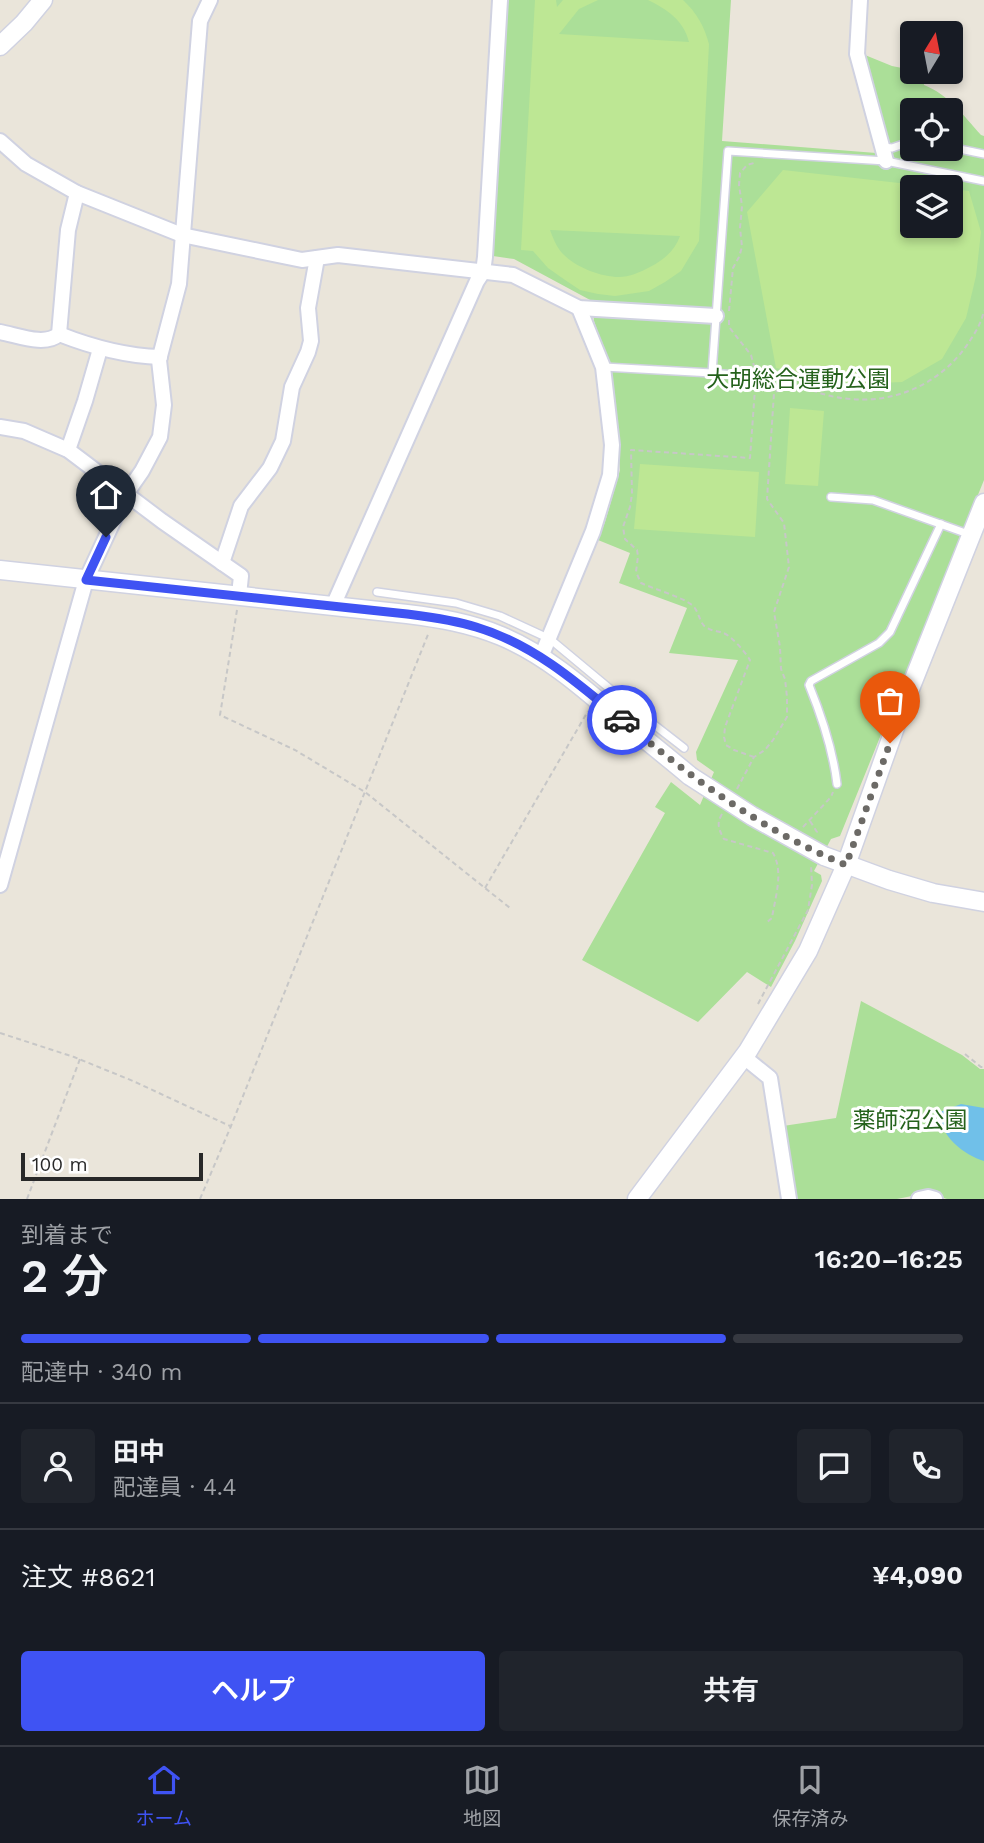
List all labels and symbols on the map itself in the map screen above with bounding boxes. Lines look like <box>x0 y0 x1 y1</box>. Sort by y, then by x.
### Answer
north arrow <box>900 21 962 84</box>
park label: 大胡総合運動公園 <box>706 366 890 393</box>
pin <box>76 465 136 537</box>
pin <box>860 671 920 743</box>
courier <box>587 685 657 755</box>
park label: 薬師沼公園 <box>853 1107 968 1134</box>
scale bar <box>21 1150 203 1182</box>

